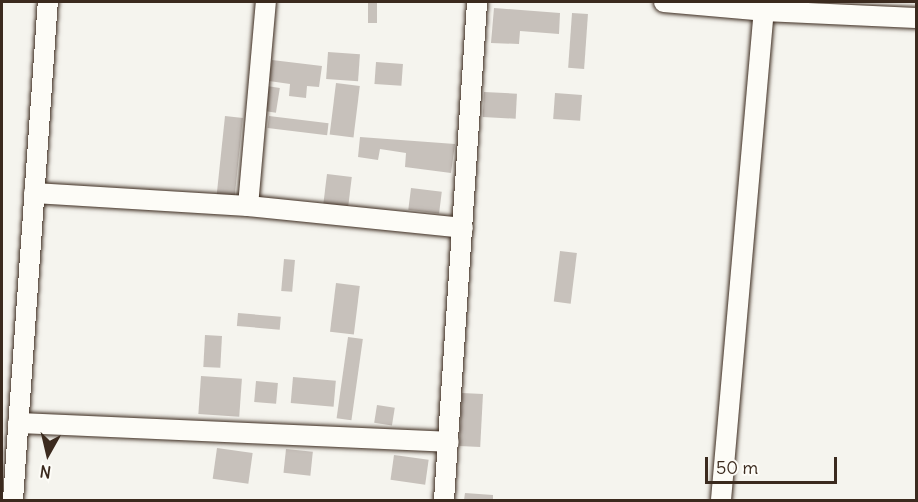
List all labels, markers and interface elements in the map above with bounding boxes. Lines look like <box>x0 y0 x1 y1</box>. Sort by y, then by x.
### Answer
north arrow <box>18 424 78 484</box>
scale bar <box>708 445 840 483</box>
text: 50 m <box>716 456 758 479</box>
text: N <box>39 461 52 482</box>

